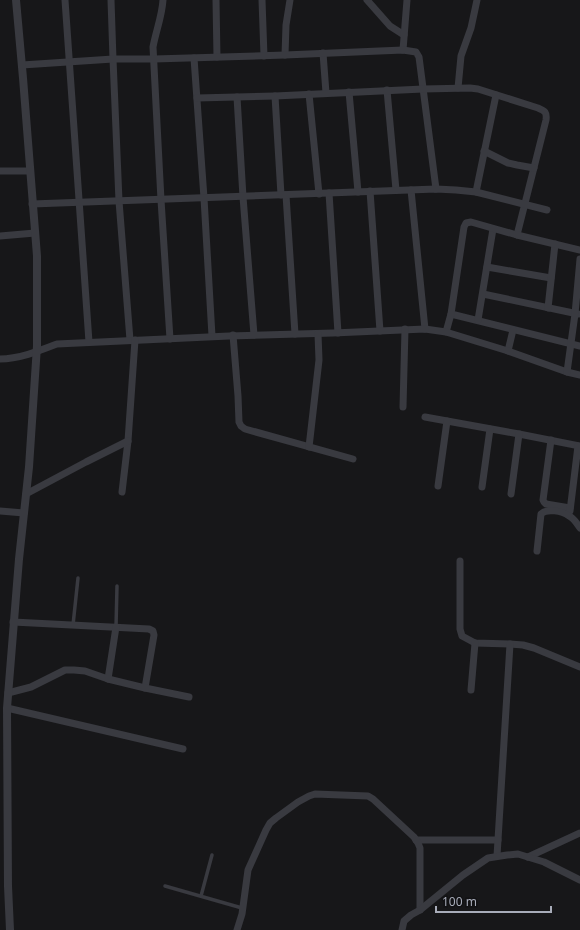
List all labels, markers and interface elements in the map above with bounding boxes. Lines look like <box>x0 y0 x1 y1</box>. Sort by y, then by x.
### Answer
scale bar <box>436 888 551 914</box>
text: 100 m <box>442 893 477 910</box>

